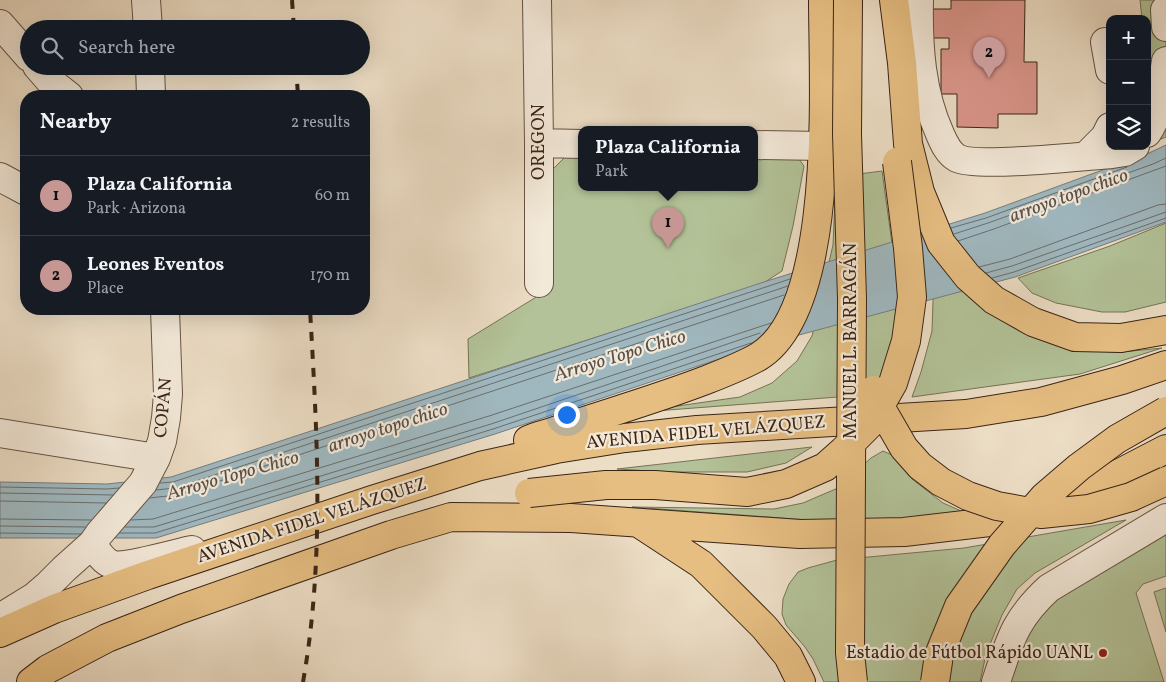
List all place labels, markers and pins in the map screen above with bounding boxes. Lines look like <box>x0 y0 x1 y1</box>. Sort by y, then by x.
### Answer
pin: 2 <box>973 37 1005 78</box>
pin: 1 <box>652 207 684 248</box>
place label: Estadio de Fútbol Rápido UANL <box>846 641 1093 666</box>
marker: Estadio de Fútbol Rápido UANL <box>1097 647 1109 659</box>

